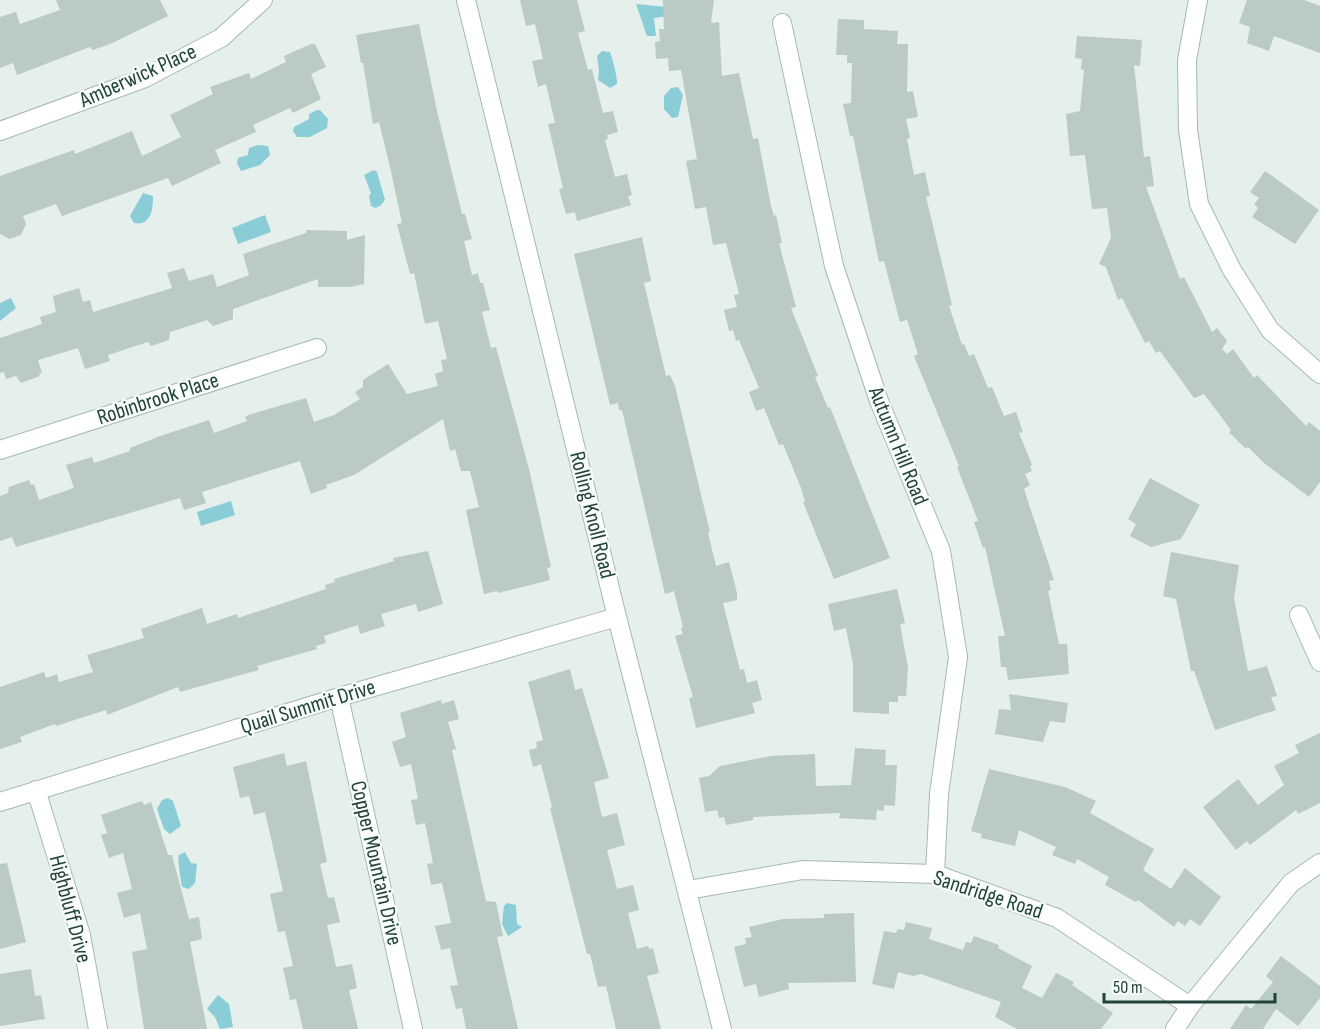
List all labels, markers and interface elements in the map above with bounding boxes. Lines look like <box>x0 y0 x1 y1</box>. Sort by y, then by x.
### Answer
street label: Amberwick Place <box>74 38 201 114</box>
street label: Robinbrook Place <box>94 367 222 431</box>
street label: Autumn Hill Road <box>862 382 934 509</box>
street label: Rolling Knoll Road <box>563 449 621 581</box>
street label: Quail Summit Drive <box>237 674 379 740</box>
street label: Copper Mountain Drive <box>344 778 408 948</box>
street label: Highbluff Drive <box>43 852 97 966</box>
street label: Sandridge Road <box>930 865 1046 925</box>
scale bar <box>1104 966 1275 1004</box>
text: 50 m <box>1113 977 1143 998</box>

